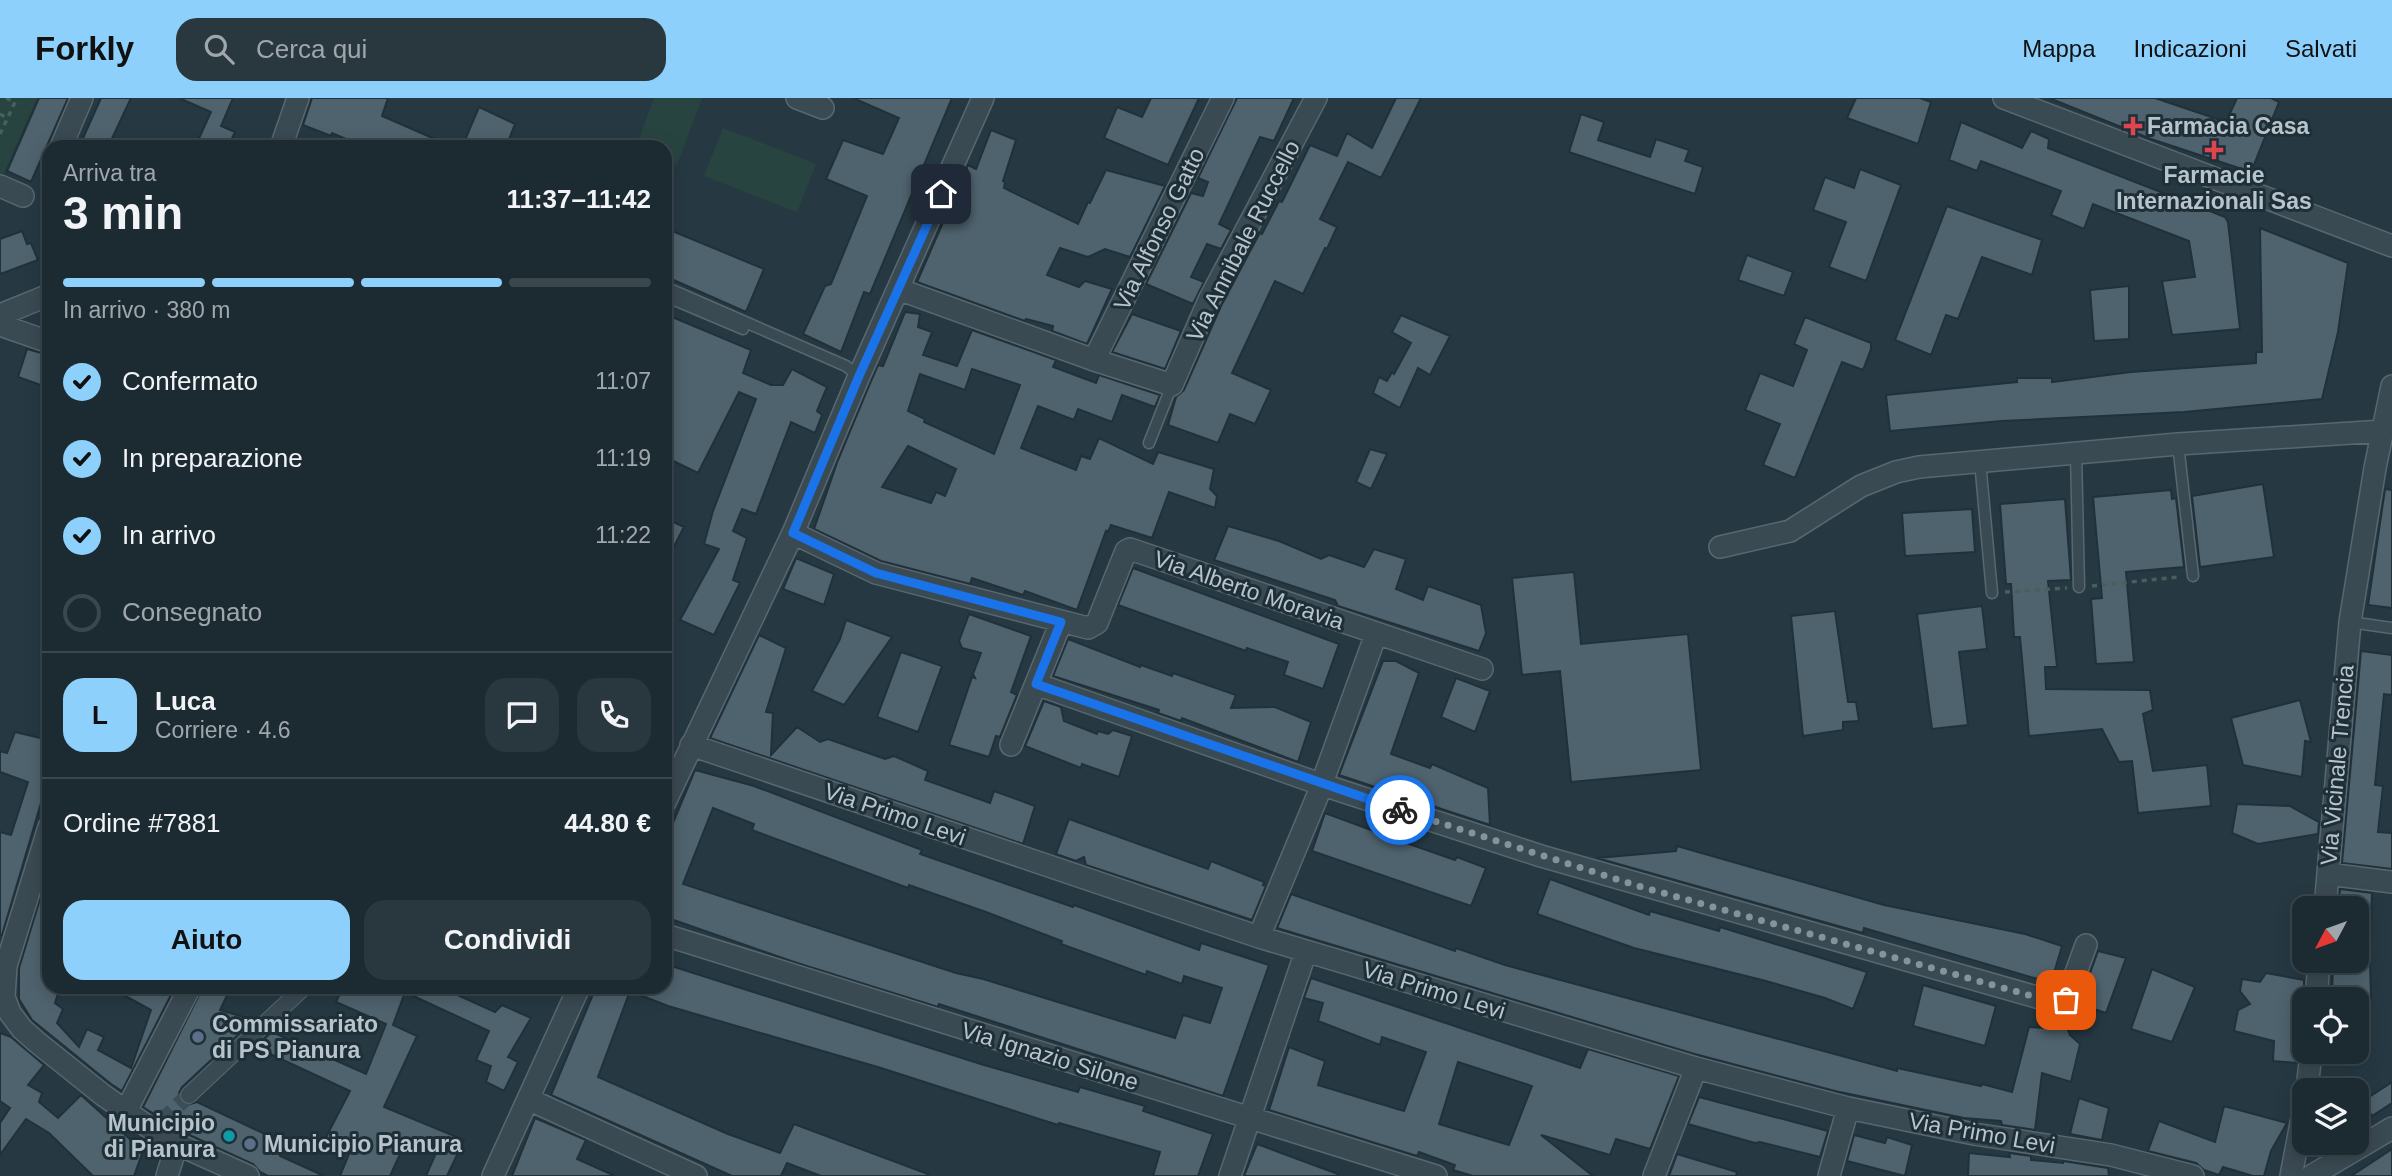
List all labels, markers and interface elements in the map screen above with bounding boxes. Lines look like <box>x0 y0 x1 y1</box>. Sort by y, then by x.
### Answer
search box <box>176 18 666 81</box>
text: Forkly <box>35 30 134 67</box>
icon: search <box>200 30 238 68</box>
text: Cerca qui <box>256 34 367 64</box>
text: Mappa <box>2022 35 2096 62</box>
text: Indicazioni <box>2134 35 2247 62</box>
text: Salvati <box>2285 35 2357 62</box>
place label: Farmacia Casa <box>2147 113 2310 139</box>
marker: Farmacia Casa <box>2125 118 2141 134</box>
street label: Via Annibale Ruccello <box>1181 136 1305 346</box>
marker: Farmacie Internazionali Sas <box>2206 142 2222 158</box>
street label: Via Alfonso Gatto <box>1108 144 1210 314</box>
text: Arriva tra <box>63 160 156 186</box>
place label: Farmacie Internazionali Sas <box>2116 162 2312 214</box>
pin <box>911 164 971 224</box>
icon: home <box>922 175 960 213</box>
text: 11:37–11:42 <box>506 184 651 214</box>
text: 3 min <box>63 187 183 239</box>
text: In arrivo · 380 m <box>63 297 230 323</box>
icon: check <box>63 363 101 401</box>
text: Confermato <box>122 366 258 396</box>
text: 11:07 <box>595 368 651 394</box>
icon: check <box>63 440 101 478</box>
text: In preparazione <box>122 443 303 473</box>
text: 11:19 <box>595 445 651 471</box>
icon: check <box>63 517 101 555</box>
text: In arrivo <box>122 520 216 550</box>
text: 11:22 <box>595 522 651 548</box>
street label: Via Alberto Moravia <box>1151 545 1348 635</box>
text: Consegnato <box>122 597 262 627</box>
street label: Via Vicinale Trencia <box>2315 663 2359 866</box>
button: chat <box>485 678 559 752</box>
button: phone <box>577 678 651 752</box>
text: Luca <box>155 686 216 716</box>
text: L <box>92 700 108 730</box>
text: Corriere · 4.6 <box>155 717 290 743</box>
courier <box>1365 775 1435 845</box>
street label: Via Primo Levi <box>821 778 969 850</box>
icon: bike <box>1381 791 1419 829</box>
text: Ordine #7881 <box>63 808 221 838</box>
text: 44.80 € <box>564 808 651 838</box>
north arrow <box>2292 896 2370 973</box>
map controls <box>2292 896 2369 1155</box>
button: Aiuto <box>63 900 350 980</box>
button: Condividi <box>364 900 651 980</box>
street label: Via Primo Levi <box>1359 956 1509 1024</box>
pin <box>2036 970 2096 1030</box>
icon: bag <box>2047 981 2085 1019</box>
button: locate <box>2292 987 2369 1064</box>
place label: Commissariato di PS Pianura <box>212 1011 378 1063</box>
street label: Via Ignazio Silone <box>958 1017 1142 1095</box>
marker: Commissariato di PS Pianura <box>190 1029 206 1045</box>
button: layers <box>2292 1078 2369 1155</box>
street label: Via Primo Levi <box>1907 1107 2057 1159</box>
place label: Municipio di Pianura <box>104 1110 215 1162</box>
marker: Municipio di Pianura <box>221 1128 237 1144</box>
place label: Municipio Pianura <box>264 1131 462 1157</box>
marker: Municipio Pianura <box>242 1136 258 1152</box>

